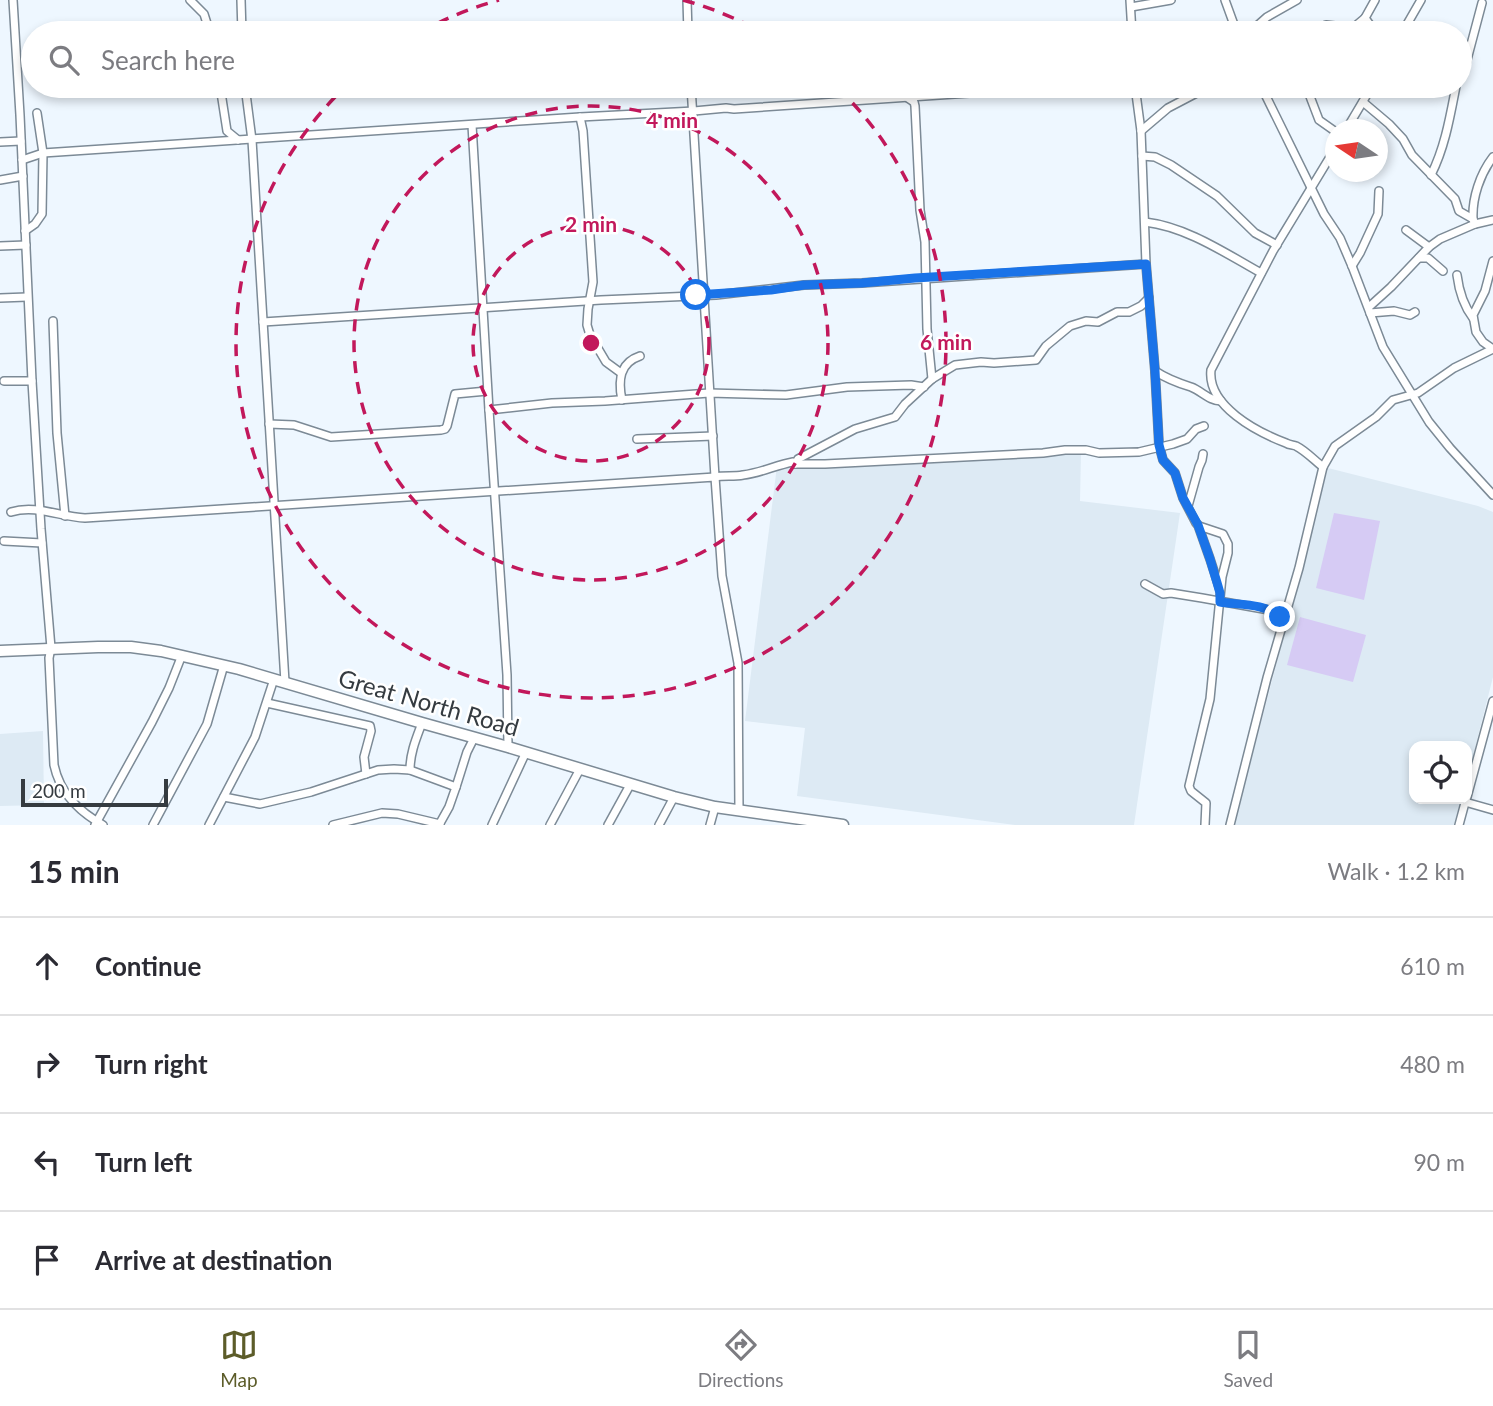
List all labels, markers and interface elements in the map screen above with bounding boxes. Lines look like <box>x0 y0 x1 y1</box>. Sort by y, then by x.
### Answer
search box <box>21 21 1472 98</box>
icon: search <box>45 41 83 79</box>
text: Search here <box>101 44 235 76</box>
text: 4 min <box>646 107 698 132</box>
north arrow <box>1325 119 1388 182</box>
text: 2 min <box>565 211 617 236</box>
route start <box>680 279 711 310</box>
text: 6 min <box>920 329 972 354</box>
centre of rings <box>579 331 603 355</box>
route end <box>1264 601 1295 632</box>
street label: Great North Road <box>335 662 523 742</box>
map controls <box>1409 741 1472 804</box>
button: locate <box>1409 741 1472 804</box>
scale bar <box>21 776 168 808</box>
text: 200 m <box>32 779 86 802</box>
text: 15 min <box>28 853 120 889</box>
text: Walk · 1.2 km <box>1328 857 1465 885</box>
icon: ahead <box>28 947 66 985</box>
text: Continue <box>95 950 201 982</box>
text: 610 m <box>1400 952 1465 980</box>
icon: right <box>28 1045 66 1083</box>
text: Turn right <box>95 1048 208 1080</box>
text: 480 m <box>1400 1050 1465 1078</box>
icon: left <box>28 1143 66 1181</box>
text: Turn left <box>95 1146 192 1178</box>
text: 90 m <box>1414 1148 1465 1176</box>
icon: arrive <box>28 1241 66 1279</box>
text: Arrive at destination <box>95 1244 332 1276</box>
tab: Map <box>220 1326 258 1391</box>
tab: Directions <box>698 1326 784 1391</box>
tab: Saved <box>1223 1326 1273 1391</box>

